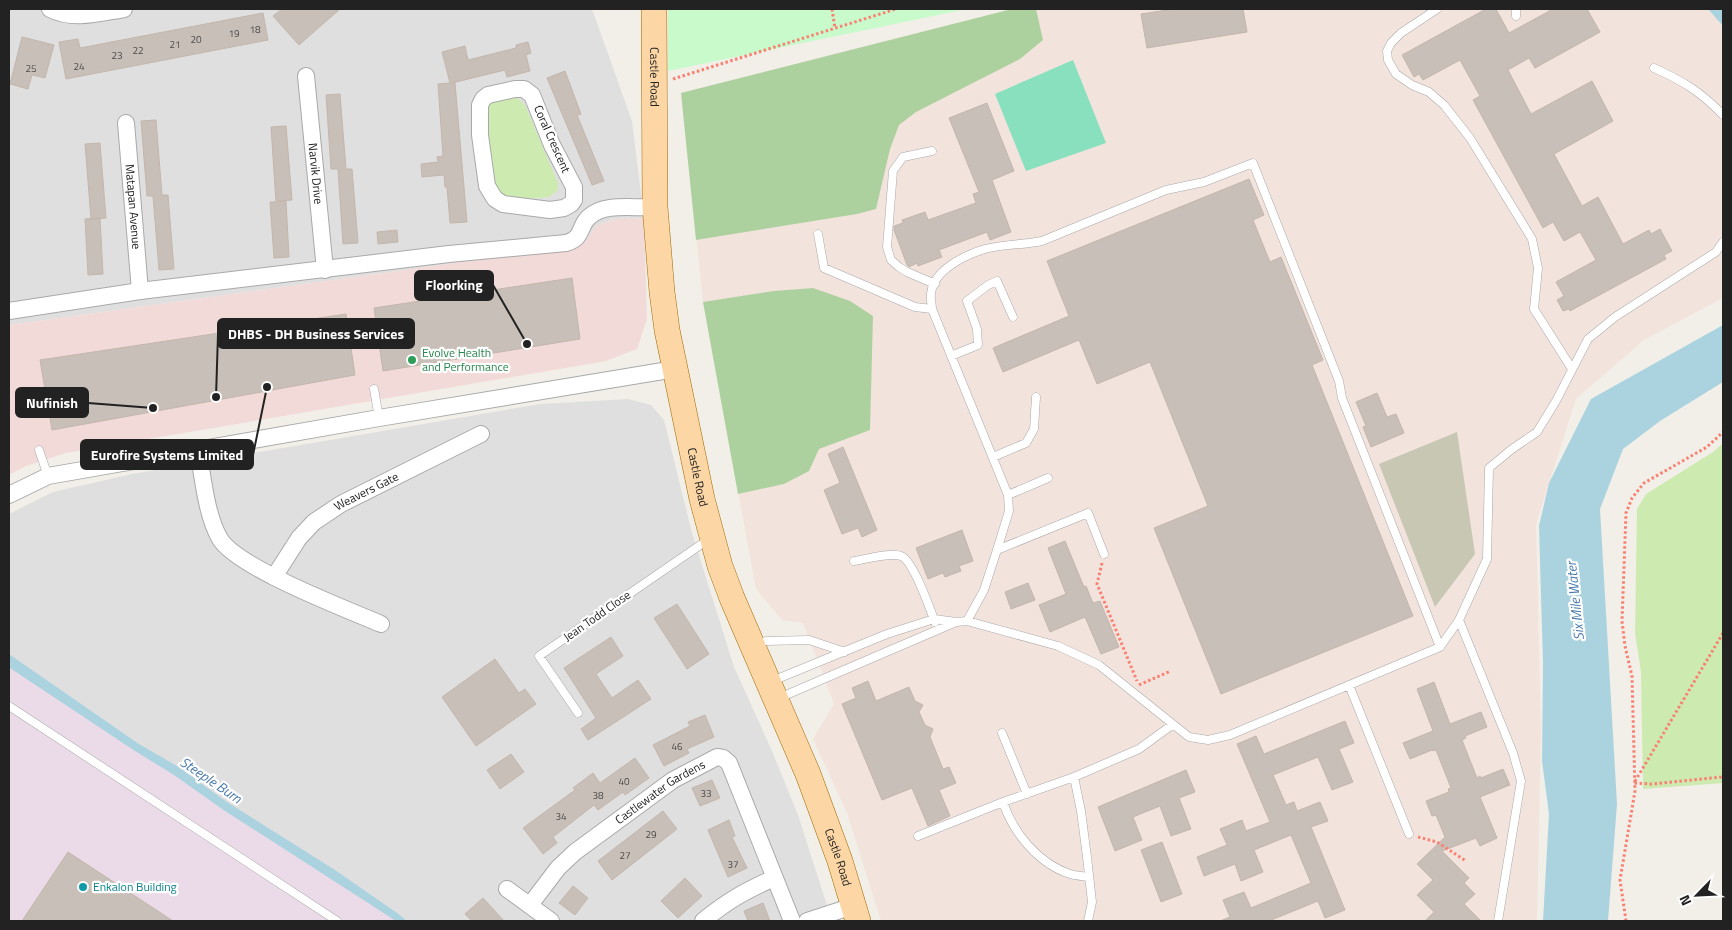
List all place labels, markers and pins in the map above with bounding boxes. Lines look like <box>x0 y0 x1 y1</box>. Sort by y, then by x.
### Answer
callout: Floorking <box>415 271 493 300</box>
callout: DHBS - DH Business Services <box>218 319 414 348</box>
place label: Evolve Health and Performance <box>422 343 509 376</box>
marker: Evolve Health and Performance <box>406 354 418 366</box>
callout: Nufinish <box>16 388 88 417</box>
callout: Eurofire Systems Limited <box>81 440 253 469</box>
place label: Enkalon Building <box>93 877 177 896</box>
marker: Enkalon Building <box>77 881 89 893</box>

